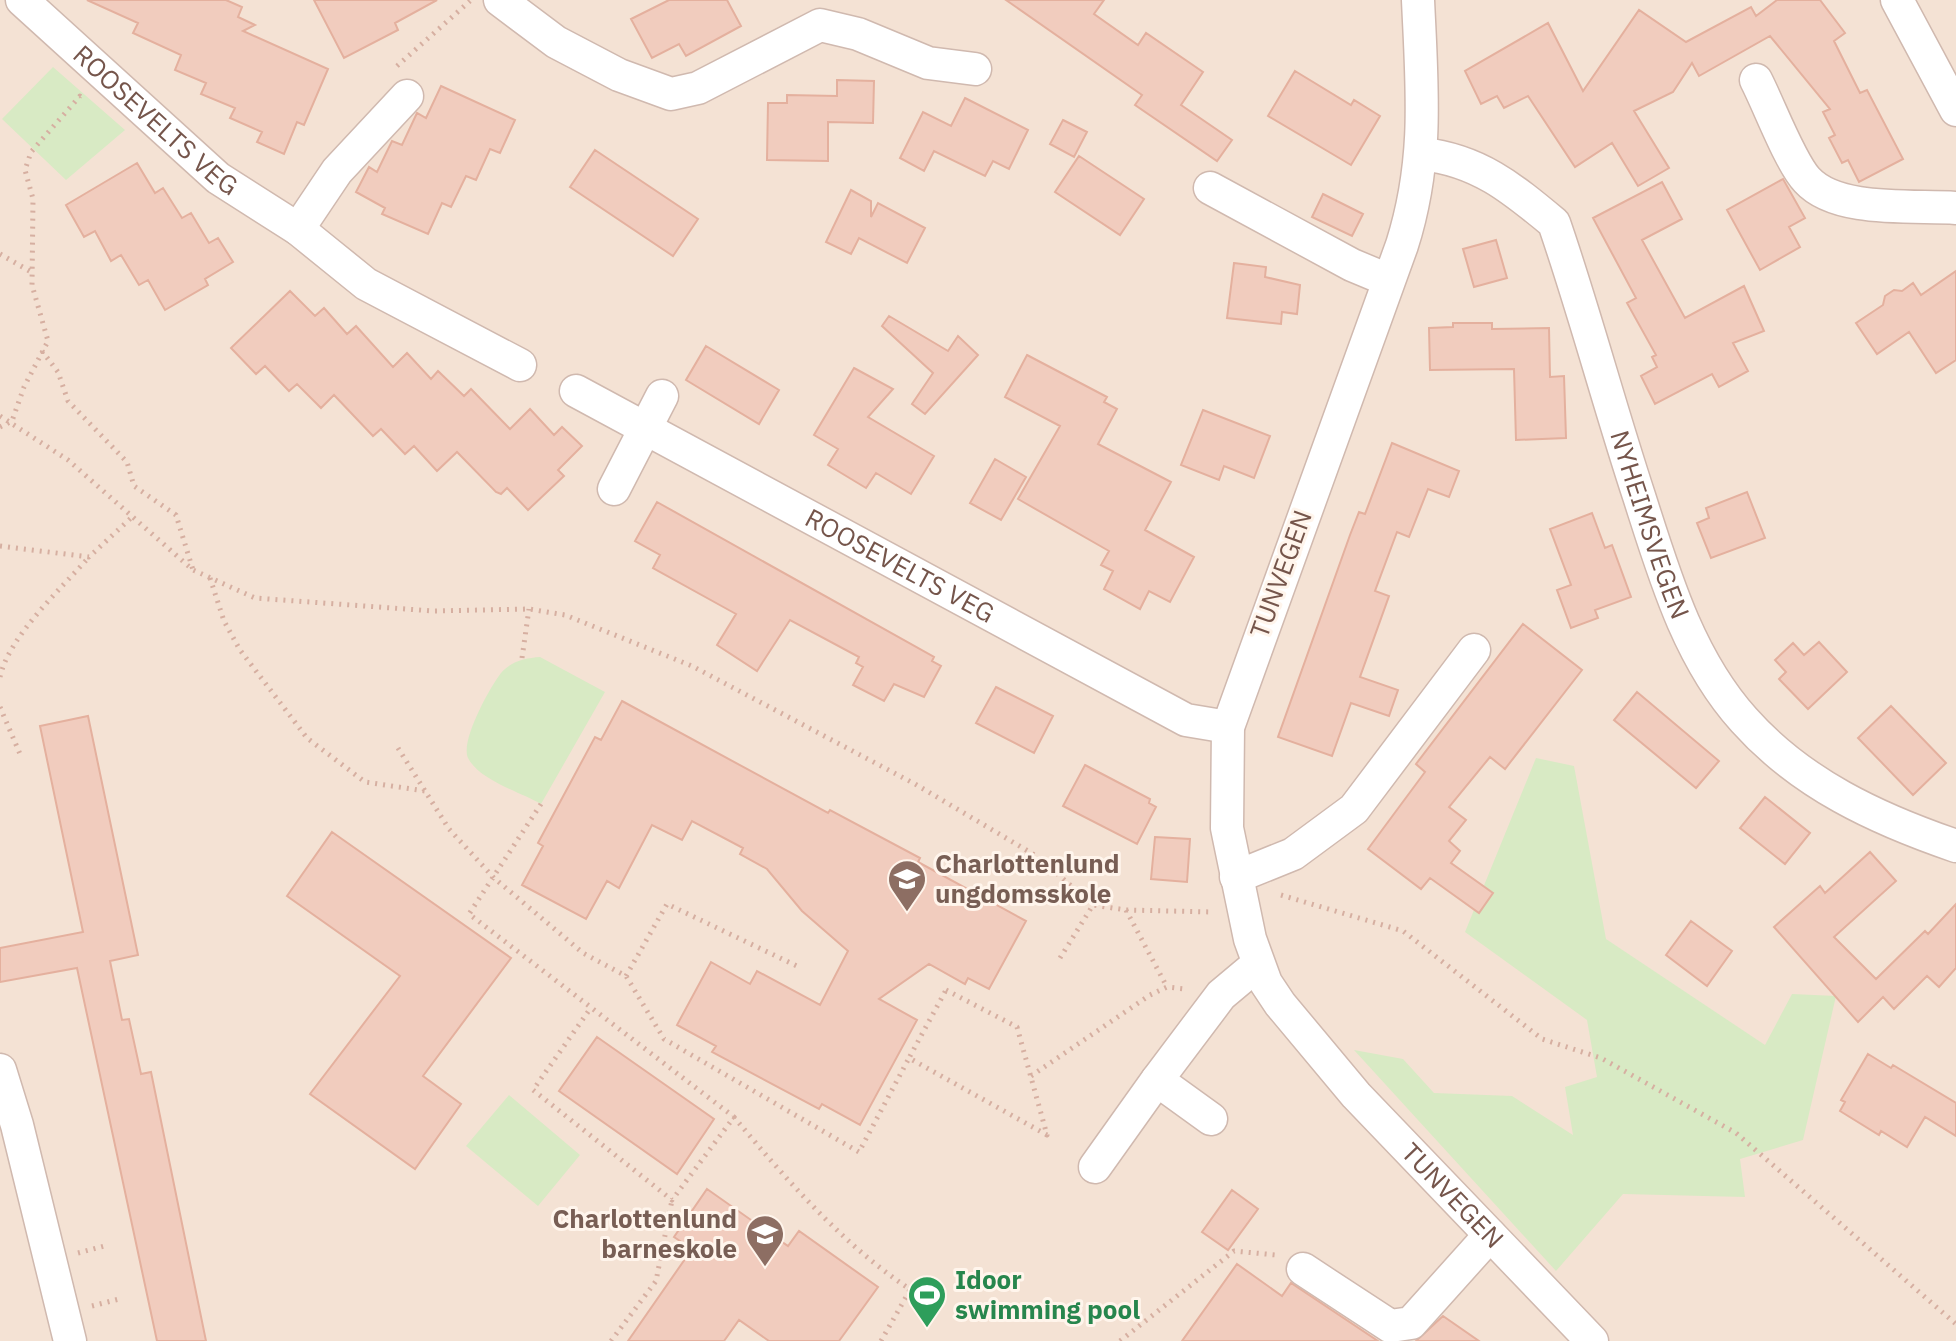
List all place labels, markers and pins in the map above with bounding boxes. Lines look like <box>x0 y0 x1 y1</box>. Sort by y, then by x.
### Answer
place label: Charlottenlund ungdomsskole <box>935 846 1120 910</box>
school or university icon: Charlottenlund ungdomsskole <box>886 858 928 913</box>
place label: Charlottenlund barneskole <box>552 1201 737 1265</box>
school or university icon: Charlottenlund barneskole <box>744 1213 786 1268</box>
place label: Idoor swimming pool <box>955 1262 1140 1326</box>
sports icon: Idoor swimming pool <box>906 1274 948 1329</box>

